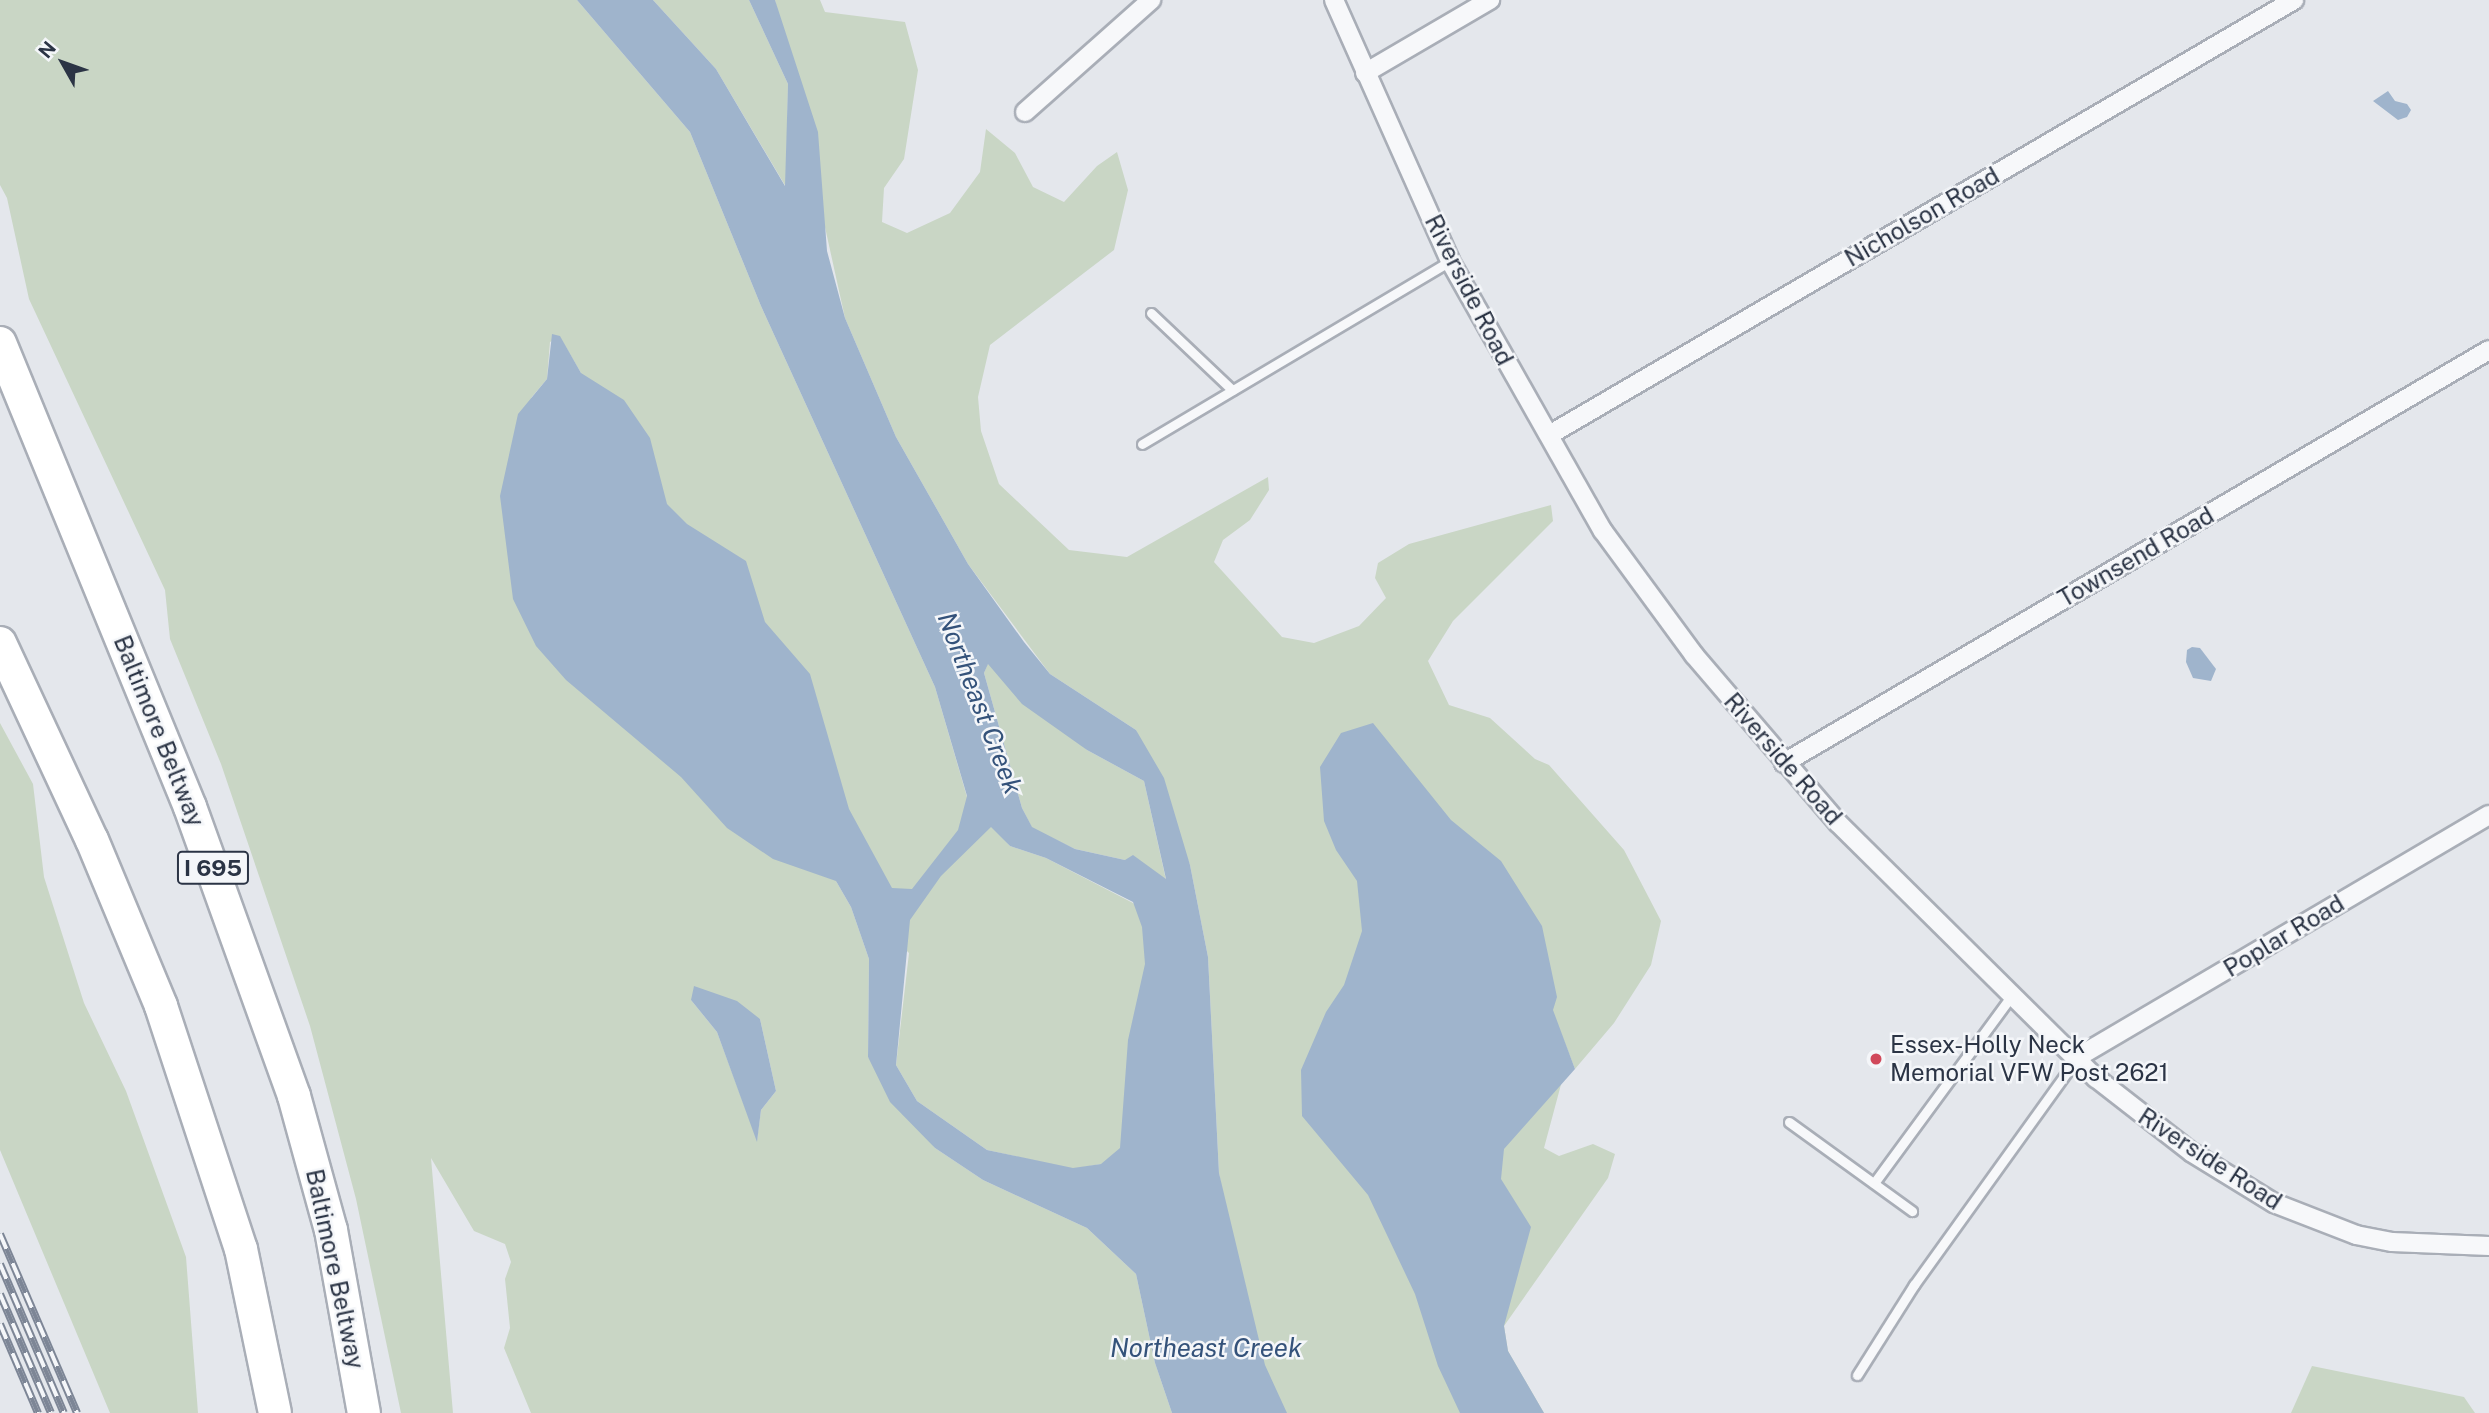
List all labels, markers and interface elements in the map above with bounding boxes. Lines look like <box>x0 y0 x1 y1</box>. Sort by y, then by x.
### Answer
north arrow <box>28 28 98 98</box>
text: N <box>34 37 60 62</box>
street label: Nicholson Road <box>1840 161 2004 273</box>
street label: Riverside Road <box>1419 210 1519 370</box>
street label: Townsend Road <box>2053 501 2219 613</box>
water label: Northeast Creek <box>931 608 1029 798</box>
street label: Baltimore Beltway <box>107 631 211 831</box>
street label: Riverside Road <box>1718 687 1848 831</box>
road number: I 695 <box>176 848 250 888</box>
street label: Poplar Road <box>2219 889 2349 983</box>
place label: Essex-Holly Neck Memorial VFW Post 2621 <box>1890 1031 2169 1087</box>
marker: Essex-Holly Neck Memorial VFW Post 2621 <box>1868 1051 1884 1067</box>
street label: Riverside Road <box>2133 1102 2287 1216</box>
street label: Baltimore Beltway <box>300 1166 370 1372</box>
water label: Northeast Creek <box>1110 1332 1302 1364</box>

